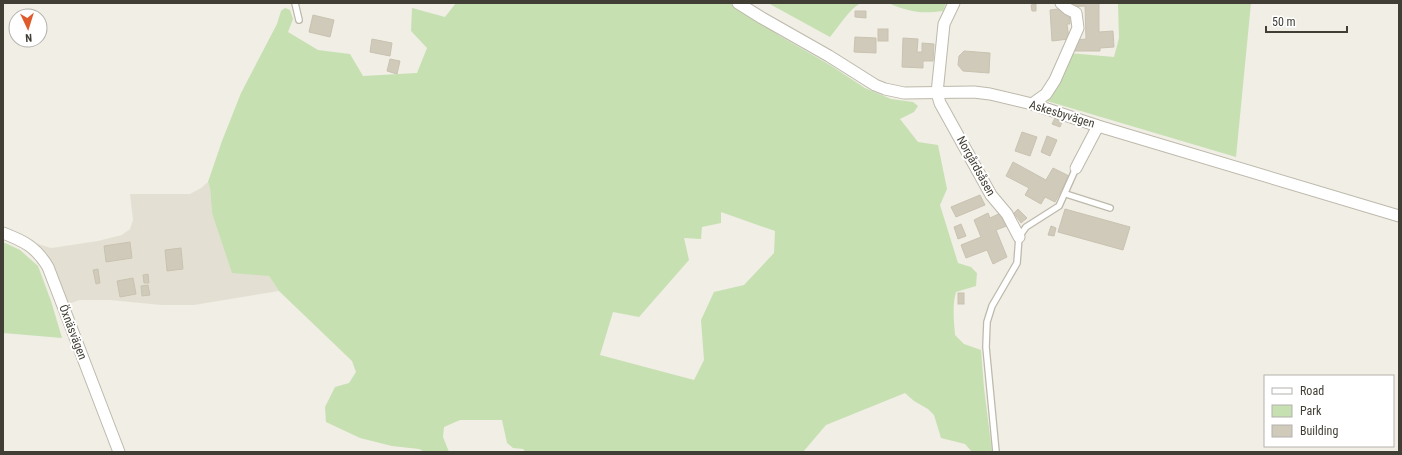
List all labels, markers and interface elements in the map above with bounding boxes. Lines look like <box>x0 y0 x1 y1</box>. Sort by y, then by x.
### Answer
north arrow <box>8 8 48 48</box>
scale bar <box>1266 8 1347 34</box>
text: 50 m <box>1272 15 1296 29</box>
text: N <box>25 31 32 44</box>
street label: Askesbyvägen <box>1028 97 1097 131</box>
street label: Norgårdsåsen <box>954 134 998 199</box>
street label: Öxnäsvägen <box>56 302 91 362</box>
legend <box>1264 375 1394 447</box>
text: Road <box>1300 384 1324 398</box>
text: Park <box>1300 404 1322 418</box>
text: Building <box>1300 424 1338 438</box>

